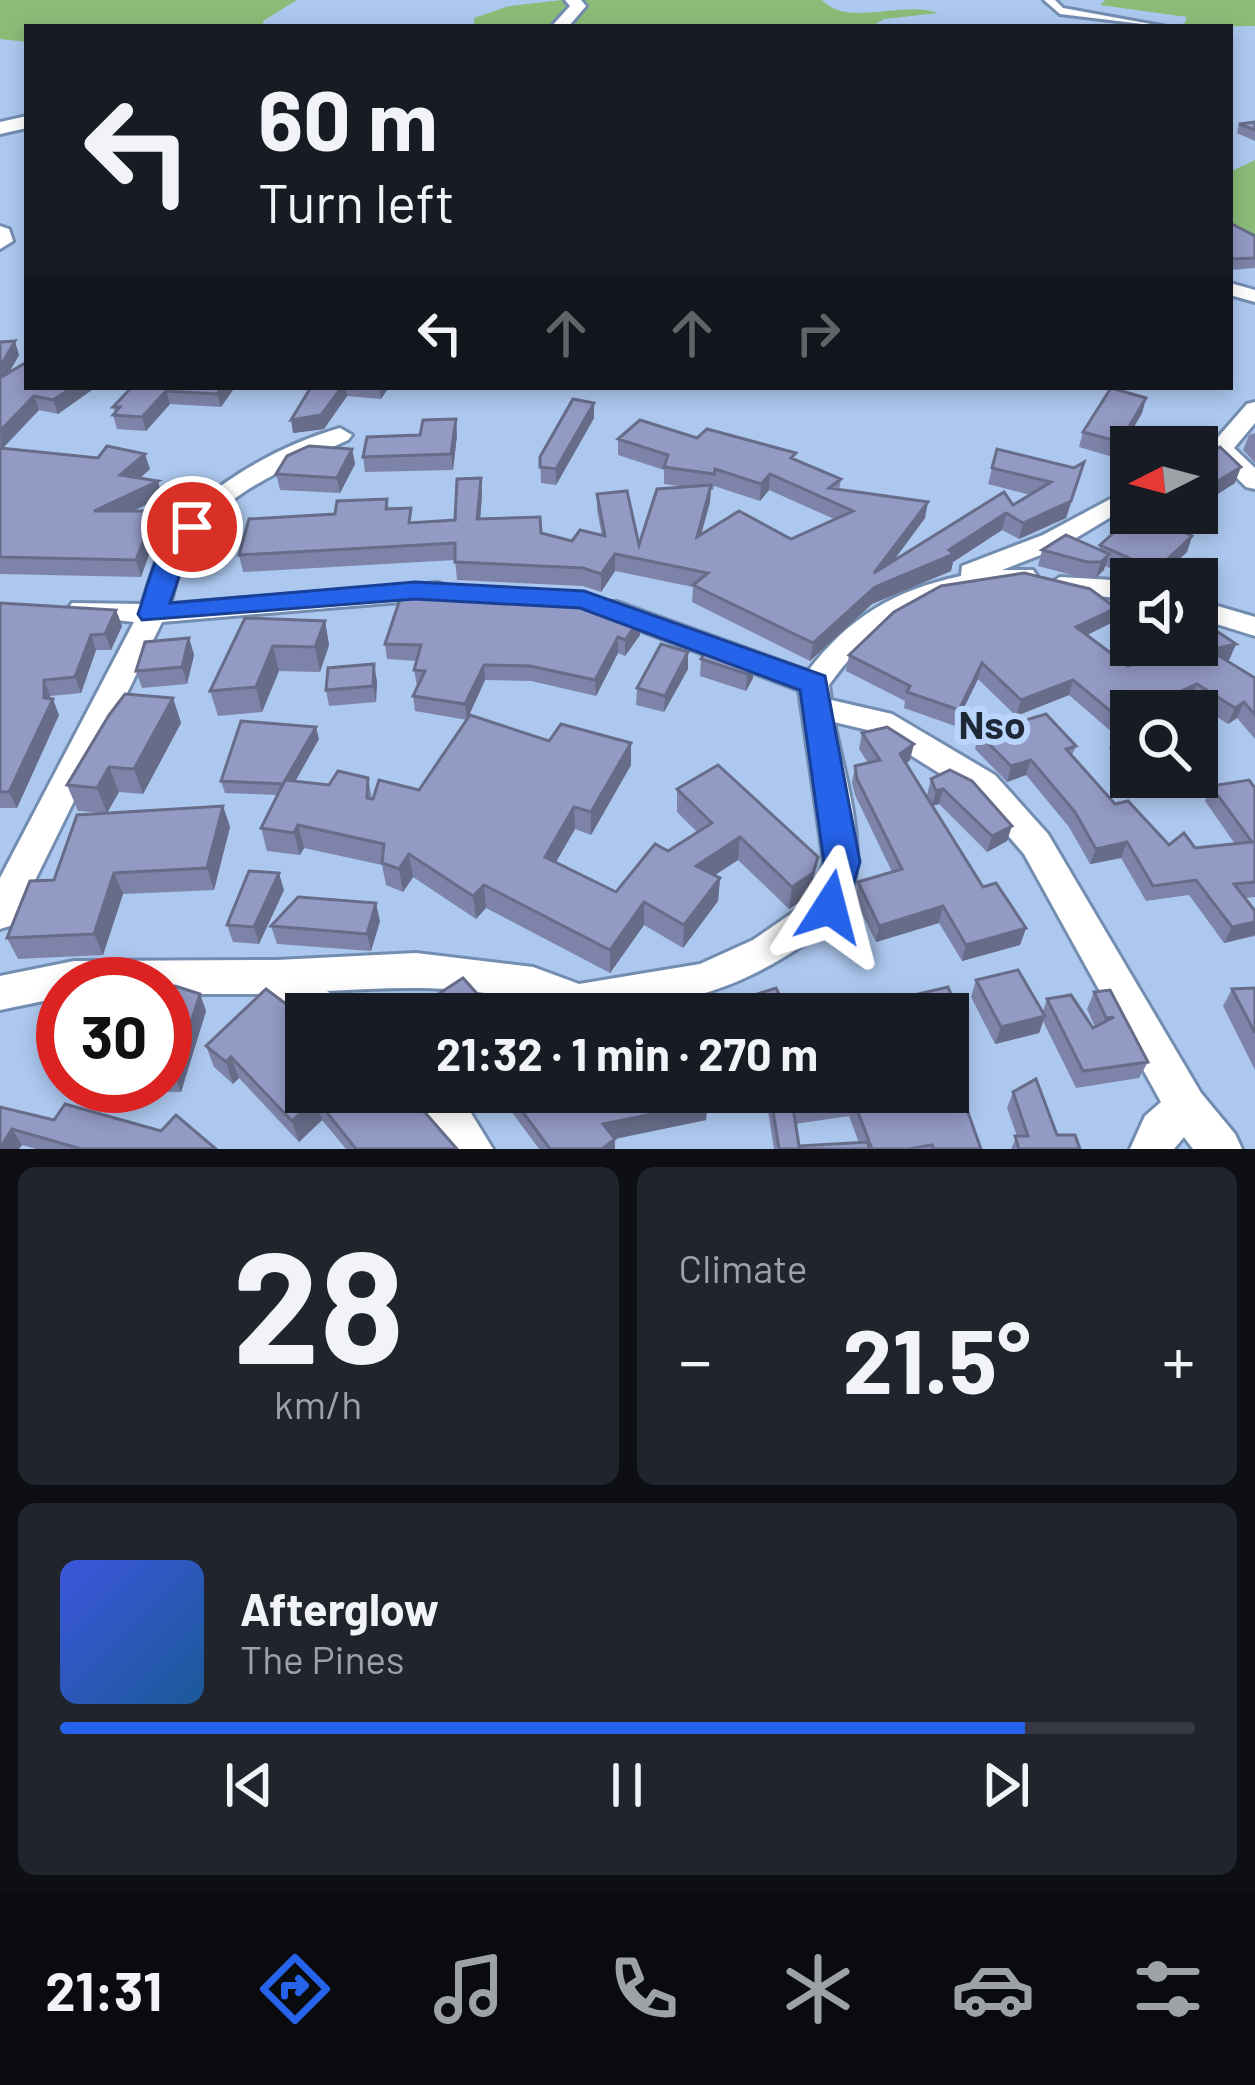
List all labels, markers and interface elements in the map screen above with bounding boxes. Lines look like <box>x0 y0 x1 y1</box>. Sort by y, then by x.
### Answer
text: 60 m <box>258 67 438 168</box>
icon: left <box>60 72 216 228</box>
text: Turn left <box>258 169 455 234</box>
icon: left <box>407 300 473 366</box>
icon: ahead <box>533 300 599 366</box>
icon: ahead <box>659 300 725 366</box>
icon: right <box>785 300 851 366</box>
north arrow <box>1110 426 1218 534</box>
map controls <box>1110 426 1218 798</box>
pin <box>141 476 243 578</box>
icon: arrive <box>159 494 225 560</box>
button: sound <box>1110 558 1218 666</box>
button: search <box>1110 690 1218 798</box>
district label: Nso <box>958 700 1026 747</box>
position arrow <box>767 844 893 970</box>
speed limit sign: 30 <box>36 957 192 1113</box>
text: 21:32 · 1 min · 270 m <box>436 1026 818 1080</box>
text: 28 <box>232 1208 404 1395</box>
text: Climate <box>679 1244 808 1291</box>
text: 21.5° <box>843 1304 1031 1412</box>
text: − <box>679 1319 712 1398</box>
text: + <box>1162 1319 1195 1398</box>
text: km/h <box>274 1380 362 1427</box>
text: Afterglow <box>240 1581 439 1635</box>
text: The Pines <box>240 1635 405 1682</box>
icon: previous <box>216 1752 282 1818</box>
icon: pause <box>594 1752 660 1818</box>
icon: next <box>973 1752 1039 1818</box>
icon: directions <box>253 1947 337 2031</box>
icon: music <box>427 1947 511 2031</box>
icon: phone <box>602 1947 686 2031</box>
icon: climate <box>776 1947 860 2031</box>
icon: car <box>951 1947 1035 2031</box>
icon: filters <box>1126 1947 1210 2031</box>
text: 21:31 <box>45 1957 162 2022</box>

